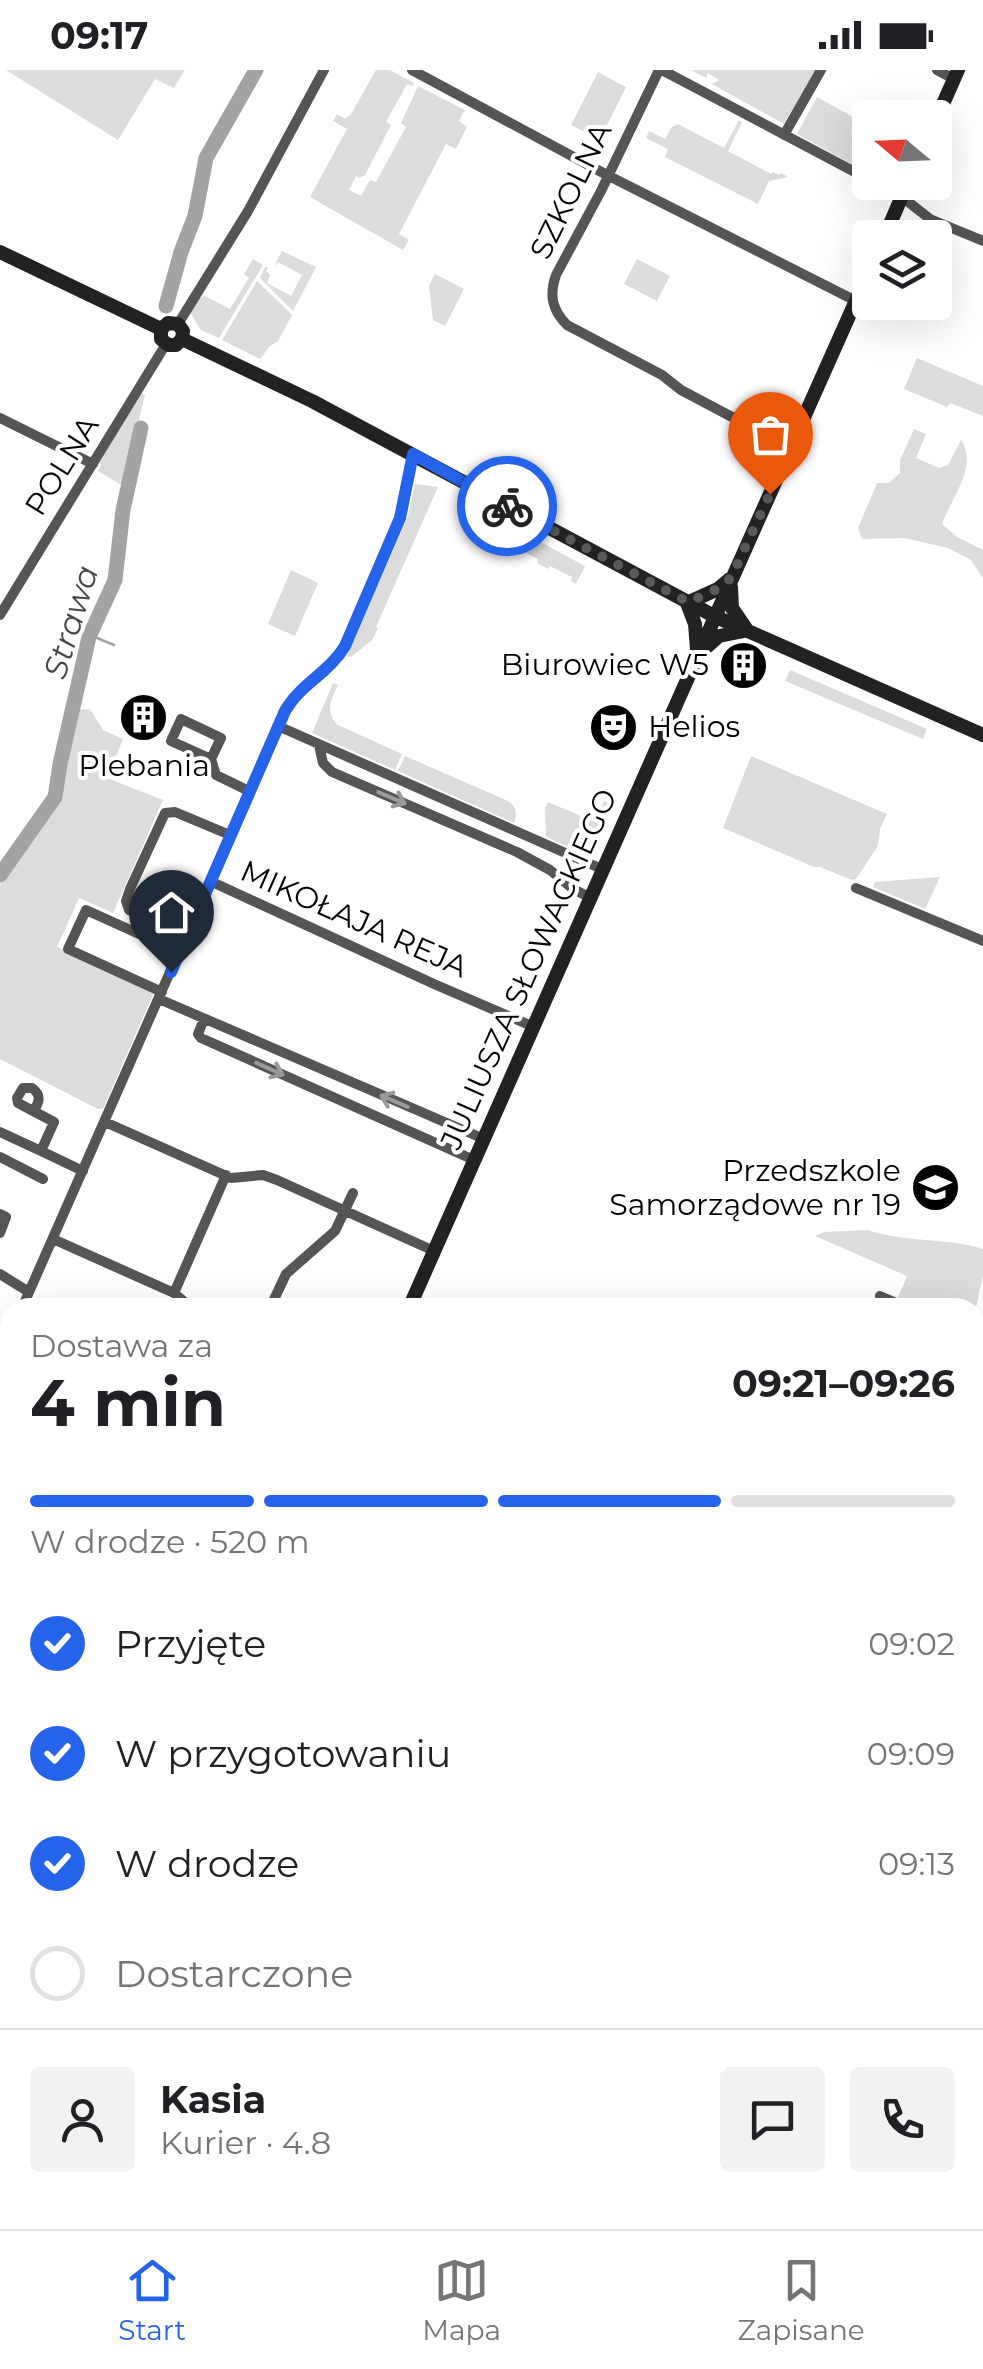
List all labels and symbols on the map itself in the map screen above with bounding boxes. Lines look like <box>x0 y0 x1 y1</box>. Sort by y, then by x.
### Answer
north arrow <box>852 100 952 200</box>
street label: SZKOLNA <box>522 116 620 265</box>
pin <box>728 392 813 495</box>
street label: POLNA <box>17 409 107 522</box>
courier <box>457 456 557 556</box>
water label: Strawa <box>35 561 106 683</box>
building icon: Biurowiec W5 <box>718 639 770 691</box>
place label: Biurowiec W5 <box>501 646 709 683</box>
building icon: Plebania <box>118 691 170 743</box>
theatre icon: Helios <box>587 701 639 753</box>
place label: Helios <box>648 708 740 745</box>
place label: Plebania <box>78 747 210 784</box>
street label: JULIUSZA SŁOWACKIEGO <box>432 783 625 1156</box>
one-way arrow <box>376 790 407 808</box>
street label: MIKOŁAJA REJA <box>235 852 474 985</box>
pin <box>129 870 214 973</box>
one-way arrow <box>254 1061 285 1079</box>
one-way arrow <box>379 1091 410 1109</box>
place label: Przedszkole Samorządowe nr 19 <box>609 1152 901 1223</box>
school or university icon: Przedszkole Samorządowe nr 19 <box>910 1162 962 1214</box>

